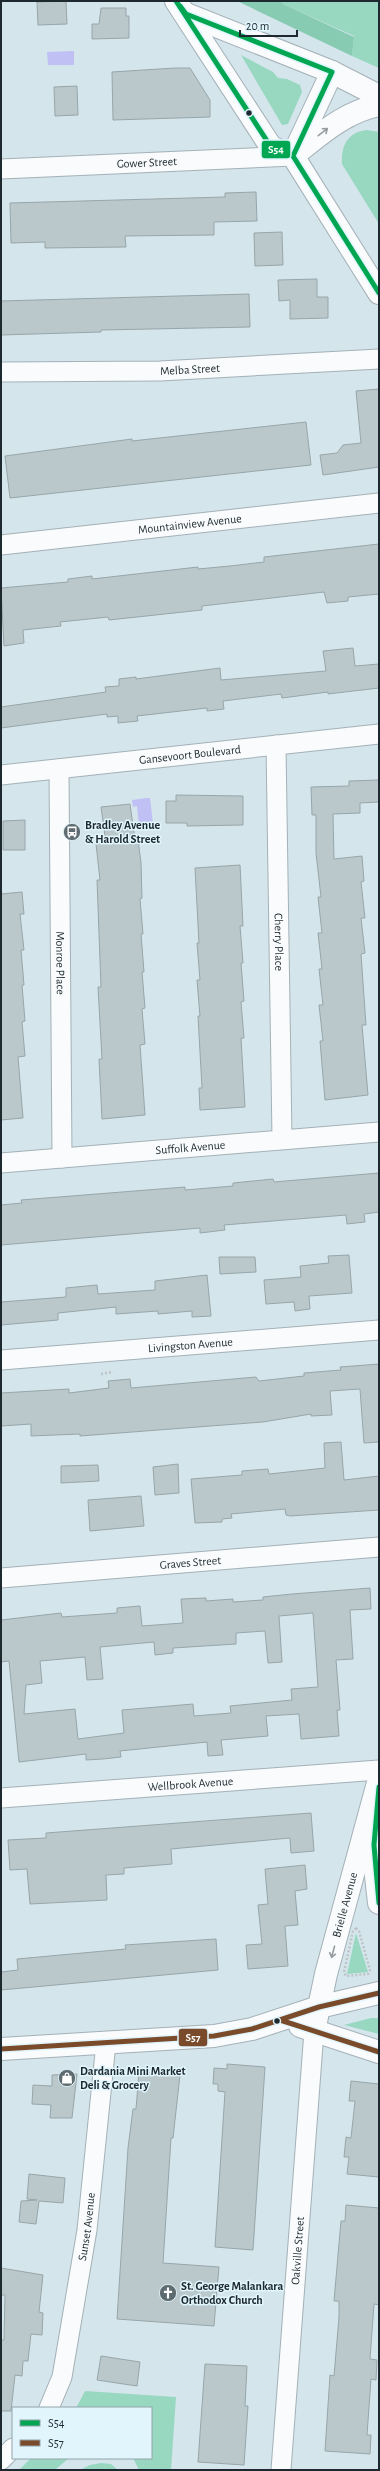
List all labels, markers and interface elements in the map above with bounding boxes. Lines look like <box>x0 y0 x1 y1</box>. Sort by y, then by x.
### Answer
scale bar <box>240 12 297 38</box>
text: 20 m <box>246 20 269 32</box>
unlabelled marker <box>244 108 254 118</box>
one-way arrow <box>318 128 329 137</box>
line badge: S54 <box>261 140 291 159</box>
text: S54 <box>268 144 284 155</box>
street label: Gower Street <box>116 155 177 170</box>
street label: Melba Street <box>160 362 220 377</box>
street label: Mountainview Avenue <box>137 512 242 536</box>
street label: Gansevoort Boulevard <box>138 743 241 766</box>
place label: Bradley Avenue & Harold Street <box>85 819 160 845</box>
bus stop icon: Bradley Avenue & Harold Street <box>62 822 82 842</box>
street label: Cherry Place <box>272 913 285 971</box>
street label: Monroe Place <box>54 931 67 995</box>
street label: Suffolk Avenue <box>155 1139 226 1156</box>
street label: Livingston Avenue <box>148 1336 233 1354</box>
street label: Graves Street <box>159 1554 222 1571</box>
street label: Wellbrook Avenue <box>147 1775 234 1793</box>
street label: Brielle Avenue <box>330 1871 359 1939</box>
one-way arrow <box>329 1945 336 1958</box>
unlabelled marker <box>272 2016 282 2026</box>
line badge: S57 <box>178 2028 208 2047</box>
text: S57 <box>186 2032 201 2043</box>
place label: Dardania Mini Market Deli & Grocery <box>80 2065 185 2092</box>
shop icon: Dardania Mini Market Deli & Grocery <box>57 2068 77 2088</box>
street label: Sunset Avenue <box>76 2192 97 2262</box>
street label: Oakville Street <box>289 2216 306 2285</box>
place label: St. George Malankara Orthodox Church <box>181 2280 283 2306</box>
church icon: St. George Malankara Orthodox Church <box>158 2283 178 2303</box>
legend <box>12 2407 152 2459</box>
text: S54 <box>48 2417 65 2429</box>
text: S57 <box>48 2437 64 2449</box>

